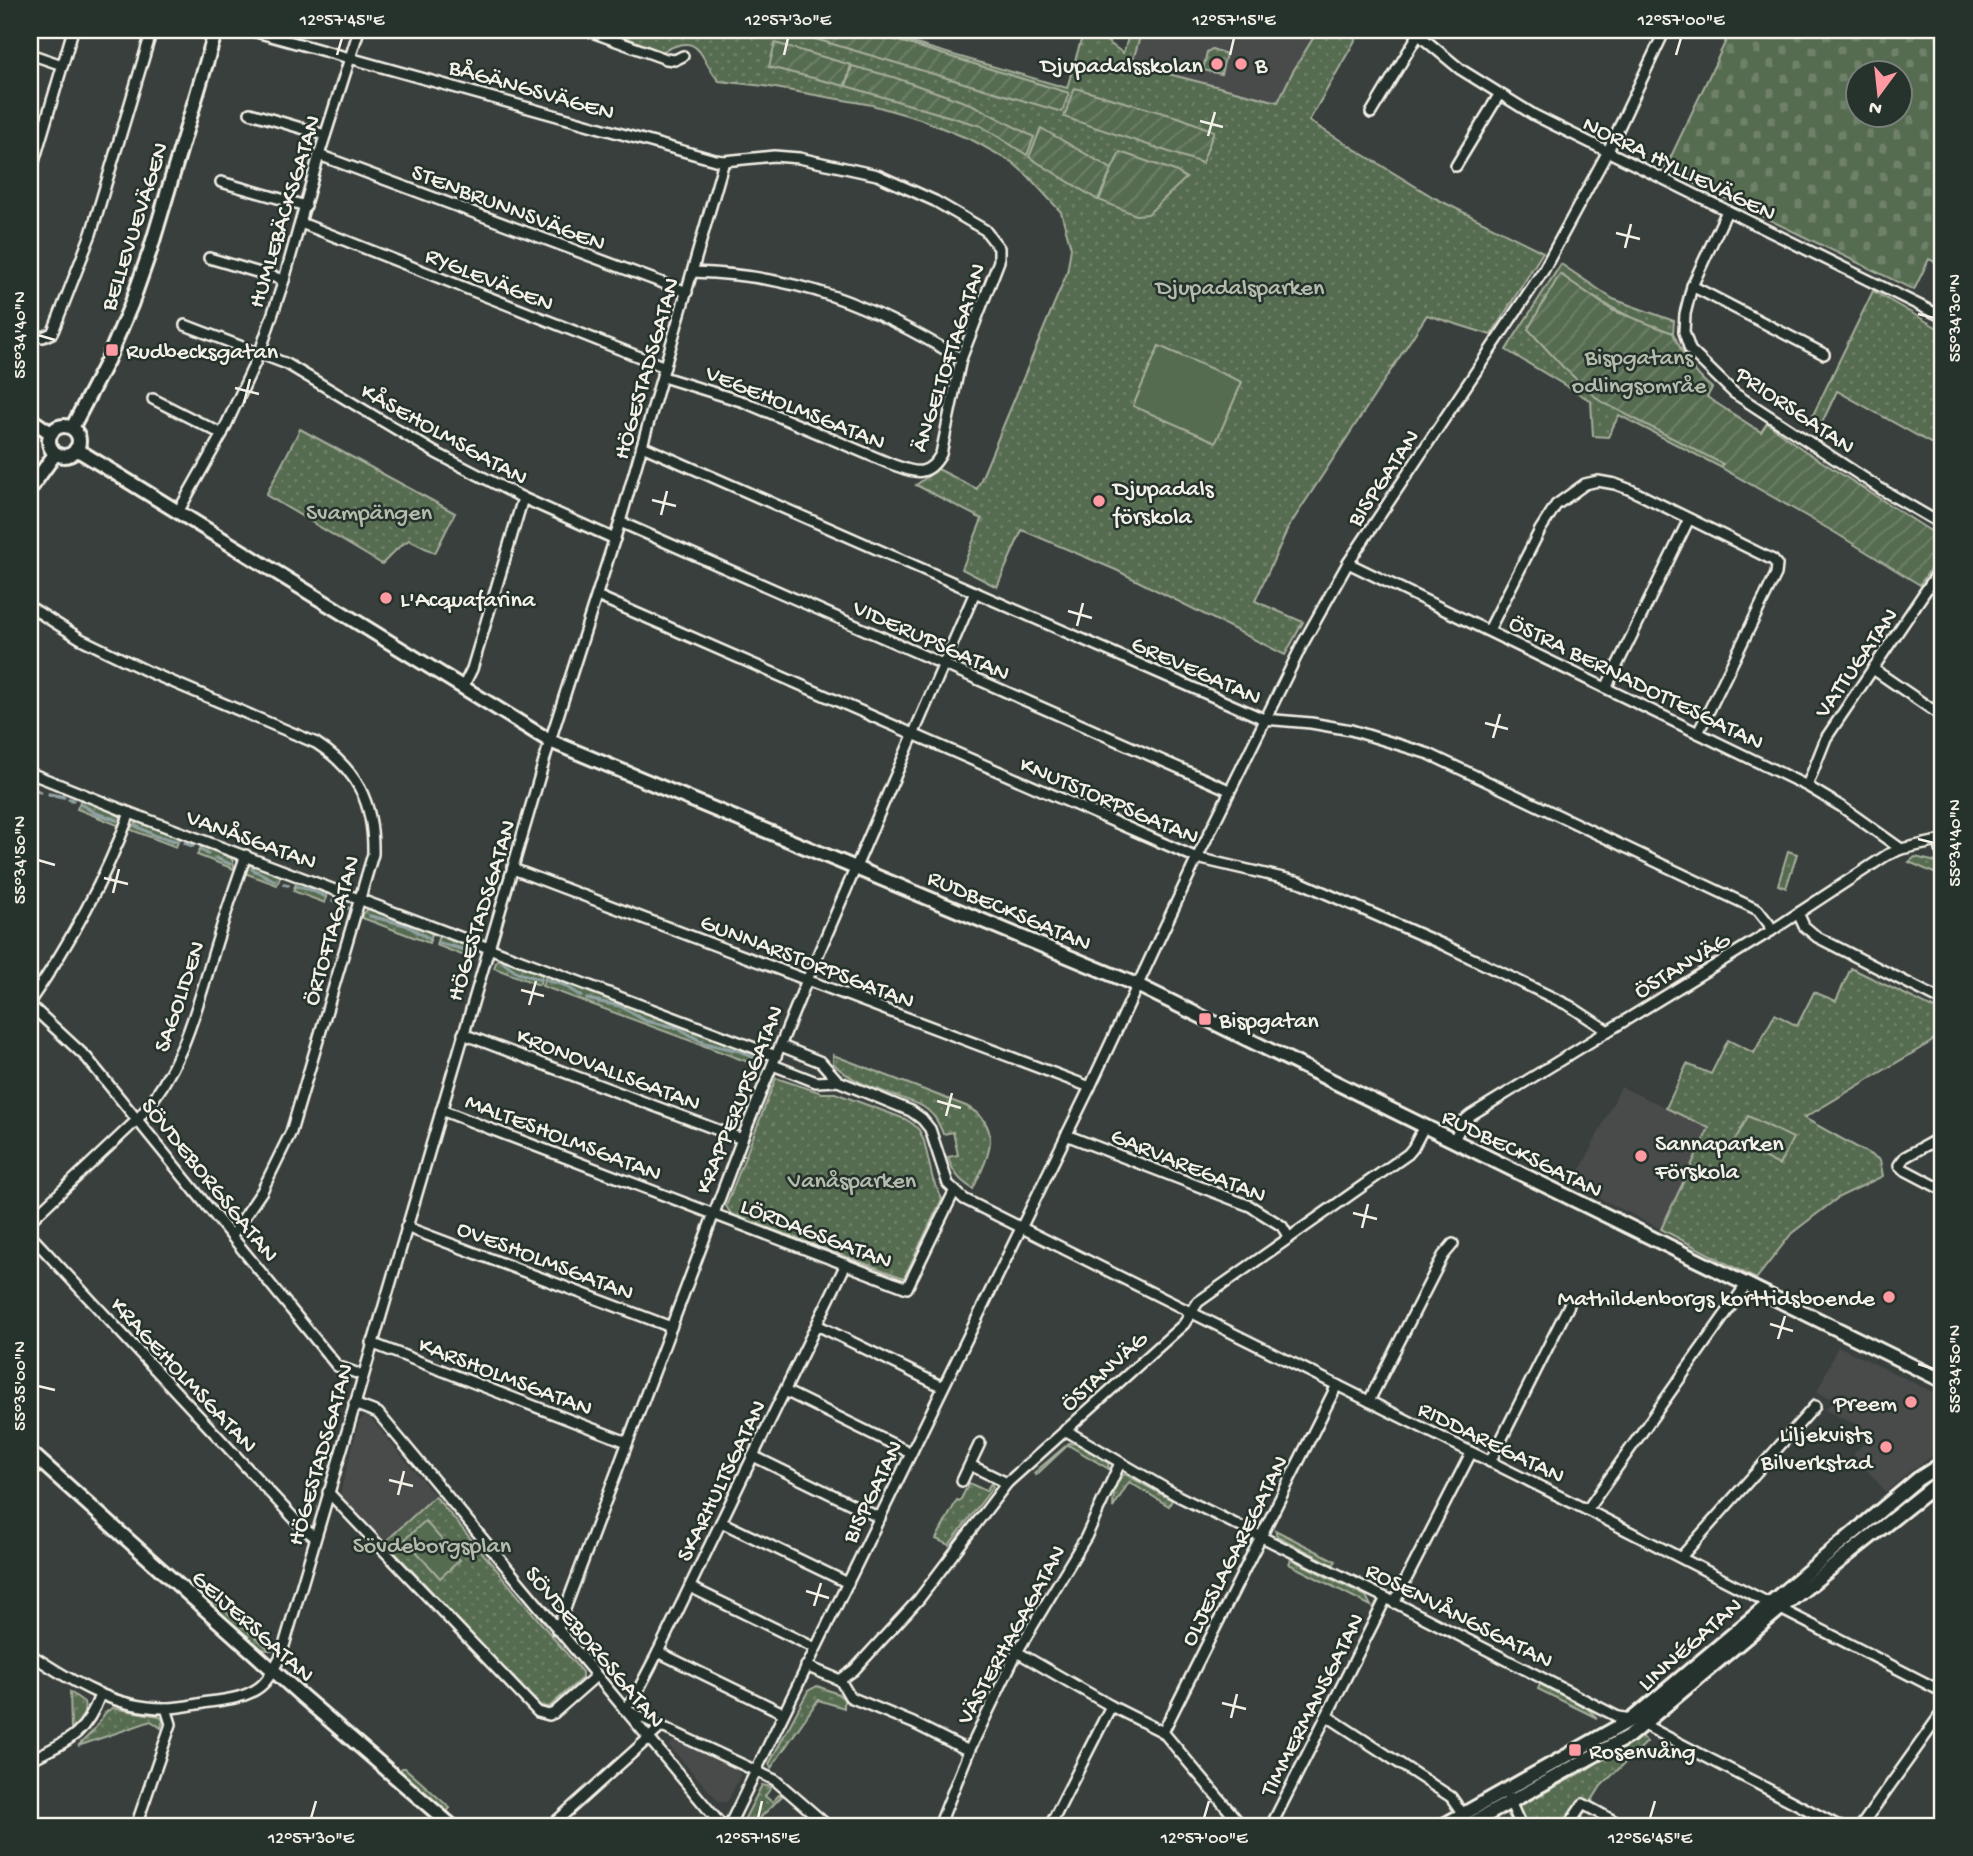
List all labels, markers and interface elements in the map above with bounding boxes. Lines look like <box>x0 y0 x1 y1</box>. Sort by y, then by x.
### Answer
text: 12°57'45"E <box>299 11 385 32</box>
text: 12°57'30"E <box>744 11 832 32</box>
text: 12°57'15"E <box>1191 11 1276 32</box>
text: 12°57'00"E <box>1637 11 1725 32</box>
place label: Djupadalsskolan <box>1038 53 1204 82</box>
place label: B <box>1254 53 1268 82</box>
street label: BÅGÄNGSVÄGEN <box>444 54 617 129</box>
marker: Djupadalsskolan <box>1209 56 1225 72</box>
marker: B <box>1233 56 1249 72</box>
north arrow <box>1843 60 1913 130</box>
text: N <box>1867 94 1884 120</box>
street label: NORRA HYLLIEVÄGEN <box>1577 111 1780 230</box>
street label: HUMLEBÄCKSGATAN <box>243 112 329 312</box>
street label: BELLEVUEVÄGEN <box>95 139 177 316</box>
street label: STENBRUNNSVÄGEN <box>407 159 609 260</box>
street label: RYGLEVÄGEN <box>420 242 557 320</box>
street label: ÄNGELTOFTAGATAN <box>906 260 994 456</box>
text: 55°34'30"N <box>1946 274 1967 362</box>
street label: HÖGESTADSGATAN <box>609 275 688 463</box>
park label: Djupadalsparken <box>1154 275 1325 304</box>
text: 55°34'40"N <box>11 291 32 379</box>
place label: Rudbecksgatan <box>126 339 279 368</box>
marker: Rudbecksgatan <box>104 342 120 358</box>
park label: Bispgatans odlingsområe <box>1572 345 1707 402</box>
street label: VEGEHOLMSGATAN <box>700 360 889 459</box>
street label: PRIORSGATAN <box>1728 361 1859 463</box>
street label: KÅSEHOLMSGATAN <box>355 378 532 494</box>
street label: BISPGATAN <box>1341 425 1428 534</box>
place label: Djupadals förskola <box>1111 476 1215 533</box>
marker: Djupadals förskola <box>1091 493 1107 509</box>
park label: Svampängen <box>306 500 433 529</box>
place label: L'Acquafarina <box>400 587 536 616</box>
marker: L'Acquafarina <box>378 590 394 606</box>
street label: VIDERUPSGATAN <box>847 594 1014 690</box>
street label: VATTUGATAN <box>1809 603 1907 726</box>
street label: ÖSTRA BERNADOTTESGATAN <box>1503 610 1768 759</box>
street label: GREVEGATAN <box>1126 631 1265 714</box>
street label: KNUTSTORPSGATAN <box>1015 751 1203 853</box>
text: 55°34'40"N <box>1946 799 1967 887</box>
street label: VANÅSGATAN <box>181 804 320 878</box>
text: 55°34'50"N <box>11 816 32 904</box>
street label: HÖGESTADSGATAN <box>442 817 525 1005</box>
street label: ÖRTOFTAGATAN <box>298 853 369 1009</box>
street label: RUDBECKSGATAN <box>922 865 1095 960</box>
street label: GUNNARSTORPSGATAN <box>696 909 918 1018</box>
street label: ÖSTANVÄG <box>1629 927 1737 1007</box>
street label: SAGOLIDEN <box>149 938 214 1057</box>
street label: KRAPPERUPSGATAN <box>690 1002 792 1199</box>
place label: Bispgatan <box>1218 1008 1319 1037</box>
marker: Bispgatan <box>1197 1011 1213 1027</box>
street label: KRONOVALLSGATAN <box>512 1023 704 1120</box>
street label: MALTESHOLMSGATAN <box>460 1088 665 1190</box>
street label: SÖVDEBORGSGATAN <box>133 1093 284 1269</box>
street label: RUDBECKSGATAN <box>1436 1104 1606 1207</box>
street label: GARVAREGATAN <box>1106 1123 1270 1212</box>
place label: Sannaparken Förskola <box>1654 1131 1784 1188</box>
marker: Sannaparken Förskola <box>1633 1148 1649 1164</box>
park label: Vanåsparken <box>787 1168 917 1197</box>
street label: LÖRDAGSGATAN <box>736 1193 896 1278</box>
street label: OVESHOLMSGATAN <box>452 1215 637 1309</box>
place label: Mathildenborgs korttidsboende <box>1557 1286 1876 1315</box>
marker: Mathildenborgs korttidsboende <box>1881 1289 1897 1305</box>
street label: KRAGEHOLMSGATAN <box>103 1292 262 1461</box>
street label: ÖSTANVÄG <box>1056 1325 1156 1419</box>
text: 55°34'50"N <box>1946 1325 1967 1413</box>
street label: KARSHOLMSGATAN <box>414 1332 596 1425</box>
text: 55°35'00"N <box>11 1341 32 1431</box>
street label: HÖGESTADSGATAN <box>283 1361 362 1549</box>
place label: Preem <box>1832 1391 1897 1420</box>
marker: Preem <box>1903 1394 1919 1410</box>
street label: SKARHULTSGATAN <box>672 1396 775 1567</box>
street label: RIDDAREGATAN <box>1412 1396 1569 1492</box>
place label: Liljekvists Bilverkstad <box>1760 1422 1874 1479</box>
street label: BISPGATAN <box>836 1436 911 1550</box>
marker: Liljekvists Bilverkstad <box>1878 1439 1894 1455</box>
street label: OLJESLAGAREGATAN <box>1175 1451 1297 1652</box>
park label: Sövdeborgsplan <box>353 1533 512 1562</box>
street label: VÄSTERHAGAGATAN <box>951 1541 1074 1731</box>
street label: ROSENVÅNGSGATAN <box>1360 1557 1557 1677</box>
street label: SÖVDEBORGSGATAN <box>517 1561 670 1735</box>
street label: GEIJERSGATAN <box>184 1565 319 1690</box>
street label: LINNÉGATAN <box>1633 1592 1750 1699</box>
street label: TIMMERMANSGATAN <box>1254 1609 1373 1804</box>
place label: Rosenvång <box>1589 1739 1696 1768</box>
marker: Rosenvång <box>1567 1742 1583 1758</box>
text: 12°57'30"E <box>267 1829 355 1850</box>
text: 12°57'15"E <box>715 1829 800 1850</box>
text: 12°57'00"E <box>1160 1829 1248 1850</box>
text: 12°56'45"E <box>1607 1829 1693 1850</box>

